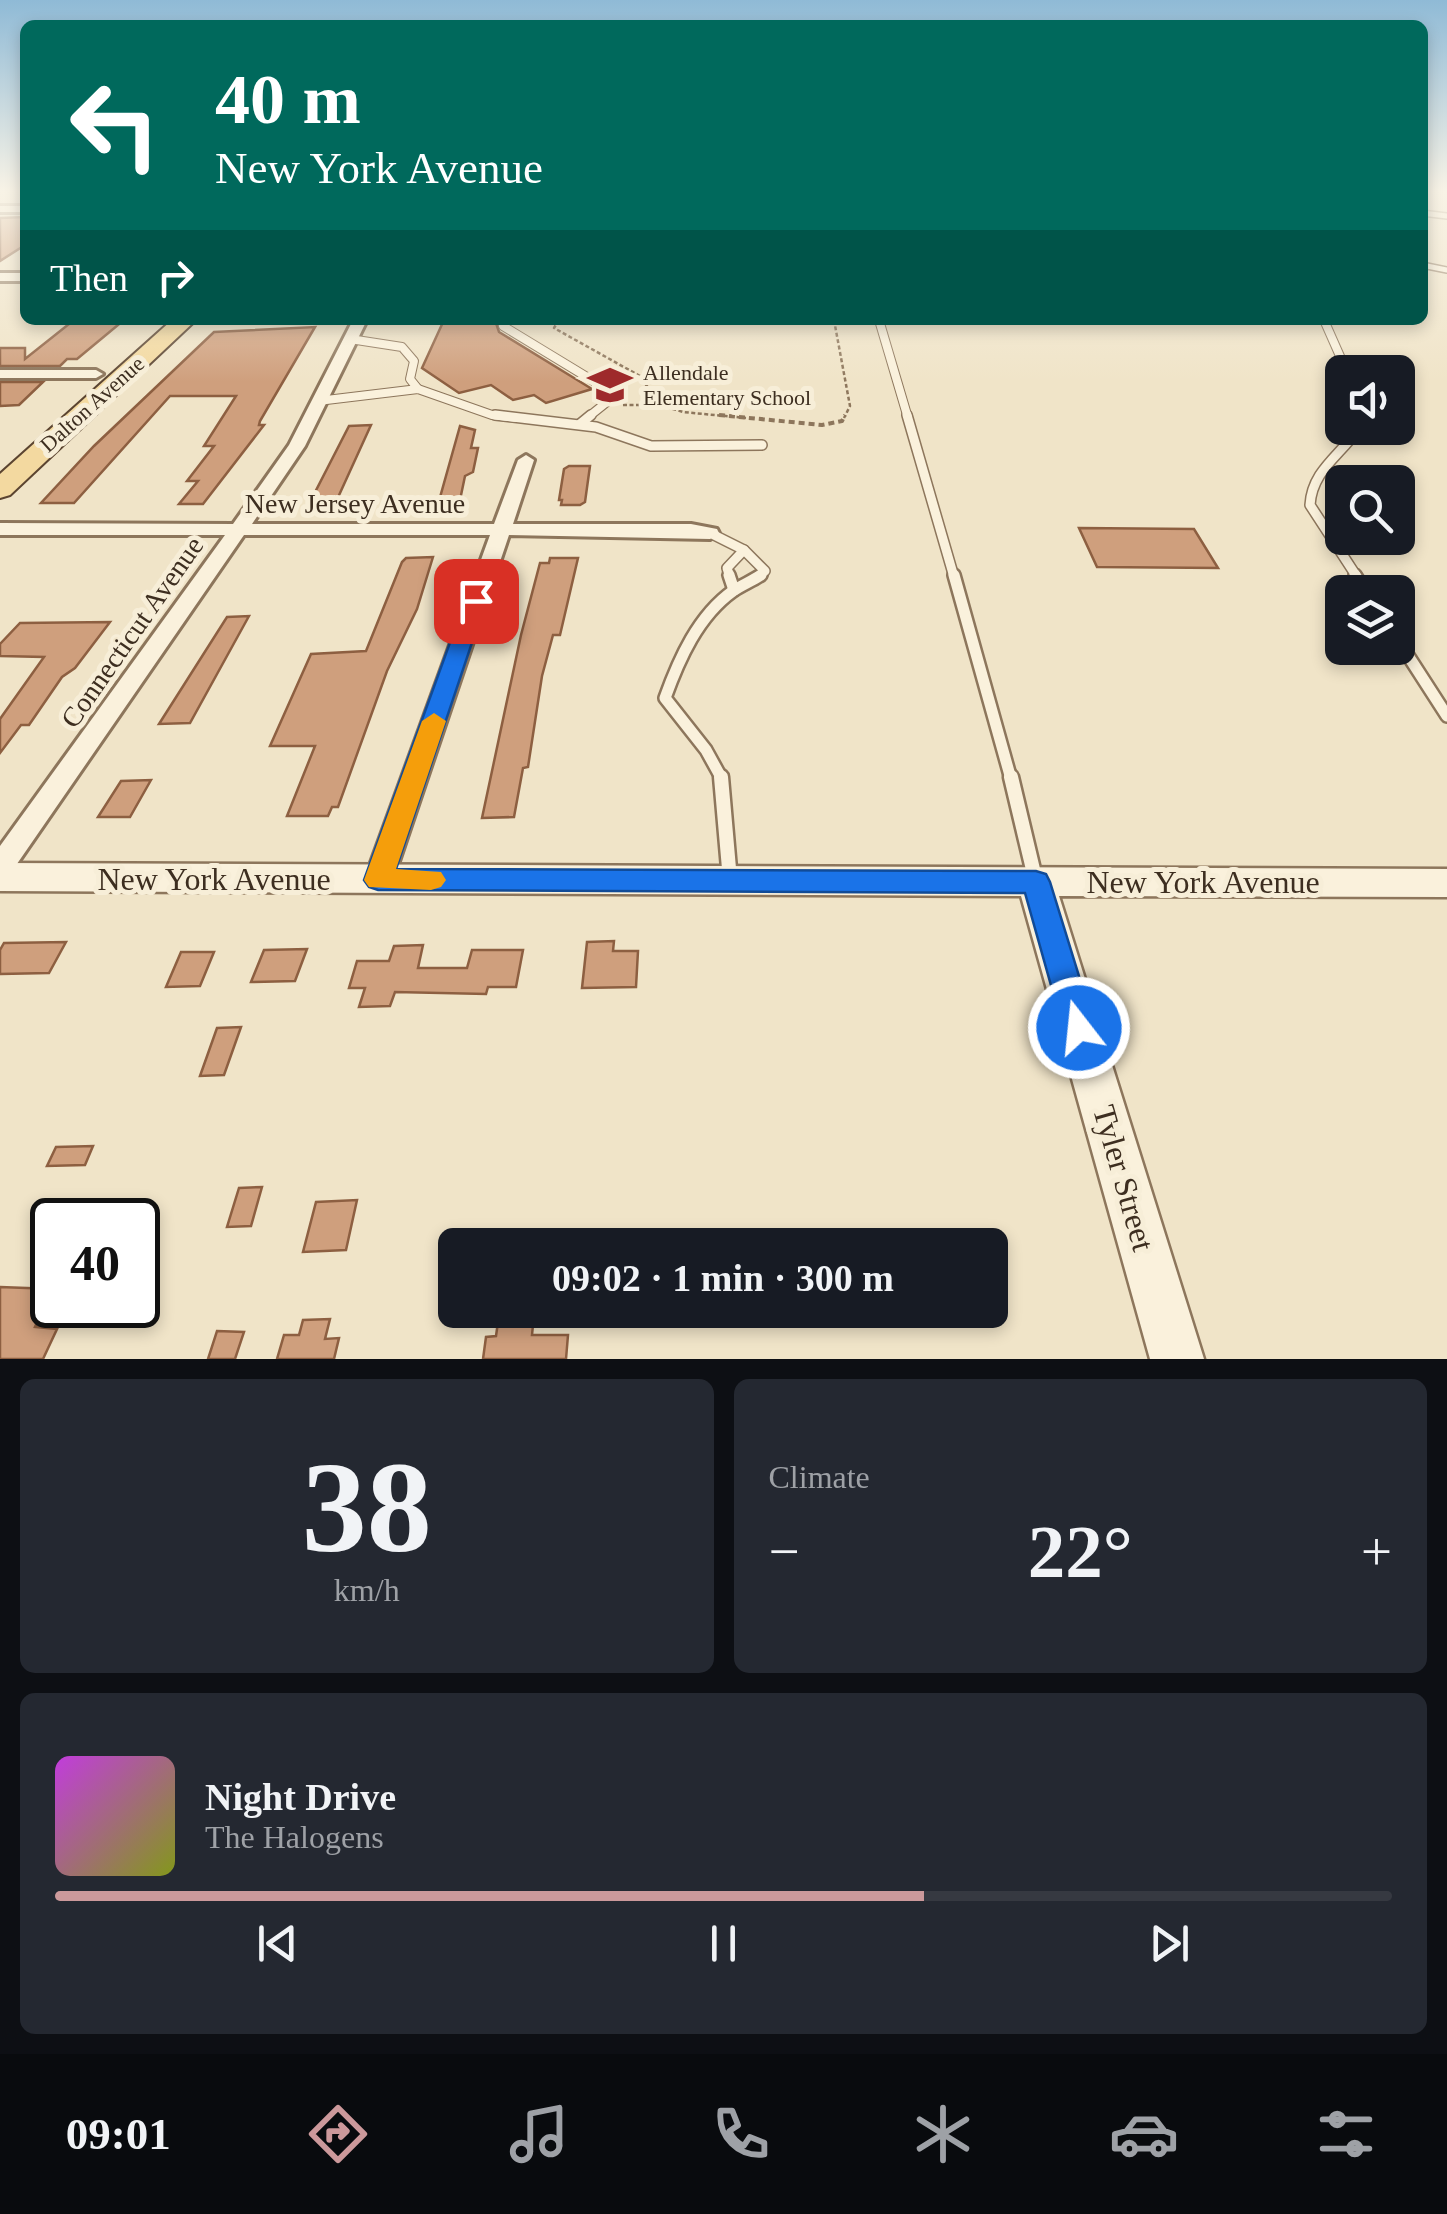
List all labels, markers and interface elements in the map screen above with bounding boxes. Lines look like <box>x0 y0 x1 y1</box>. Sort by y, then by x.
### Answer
icon: left <box>50 60 180 190</box>
text: 40 m <box>215 61 361 138</box>
text: New York Avenue <box>215 143 543 193</box>
icon: right <box>148 250 203 305</box>
text: Then <box>50 257 128 299</box>
street label: Dalton Avenue <box>35 351 149 457</box>
map controls <box>1325 355 1415 665</box>
button: sound <box>1325 355 1415 445</box>
place label: Allendale Elementary School <box>643 360 811 410</box>
school or university icon: Allendale Elementary School <box>586 361 634 409</box>
button: search <box>1325 465 1415 555</box>
street label: New Jersey Avenue <box>245 488 465 519</box>
street label: Connecticut Avenue <box>55 531 209 733</box>
pin <box>434 559 519 644</box>
icon: arrive <box>449 574 504 629</box>
button: layers <box>1325 575 1415 665</box>
street label: New York Avenue <box>97 861 331 897</box>
street label: New York Avenue <box>1086 864 1320 900</box>
position arrow <box>1027 976 1131 1080</box>
street label: Tyler Street <box>1086 1101 1162 1255</box>
speed limit sign: 40 <box>30 1198 160 1328</box>
text: 09:02 · 1 min · 300 m <box>552 1257 894 1299</box>
text: 38 <box>302 1435 432 1579</box>
text: Climate <box>769 1459 870 1495</box>
text: 22° <box>1028 1510 1133 1593</box>
text: − <box>769 1521 800 1582</box>
text: + <box>1361 1521 1392 1582</box>
text: km/h <box>334 1572 400 1608</box>
text: Night Drive <box>205 1776 396 1818</box>
text: The Halogens <box>205 1819 384 1855</box>
icon: previous <box>250 1916 305 1971</box>
icon: pause <box>696 1916 751 1971</box>
icon: next <box>1142 1916 1197 1971</box>
icon: directions <box>303 2099 373 2169</box>
icon: music <box>504 2099 574 2169</box>
icon: phone <box>706 2099 776 2169</box>
icon: climate <box>908 2099 978 2169</box>
icon: car <box>1109 2099 1179 2169</box>
icon: filters <box>1311 2099 1381 2169</box>
text: 09:01 <box>66 2109 171 2159</box>

